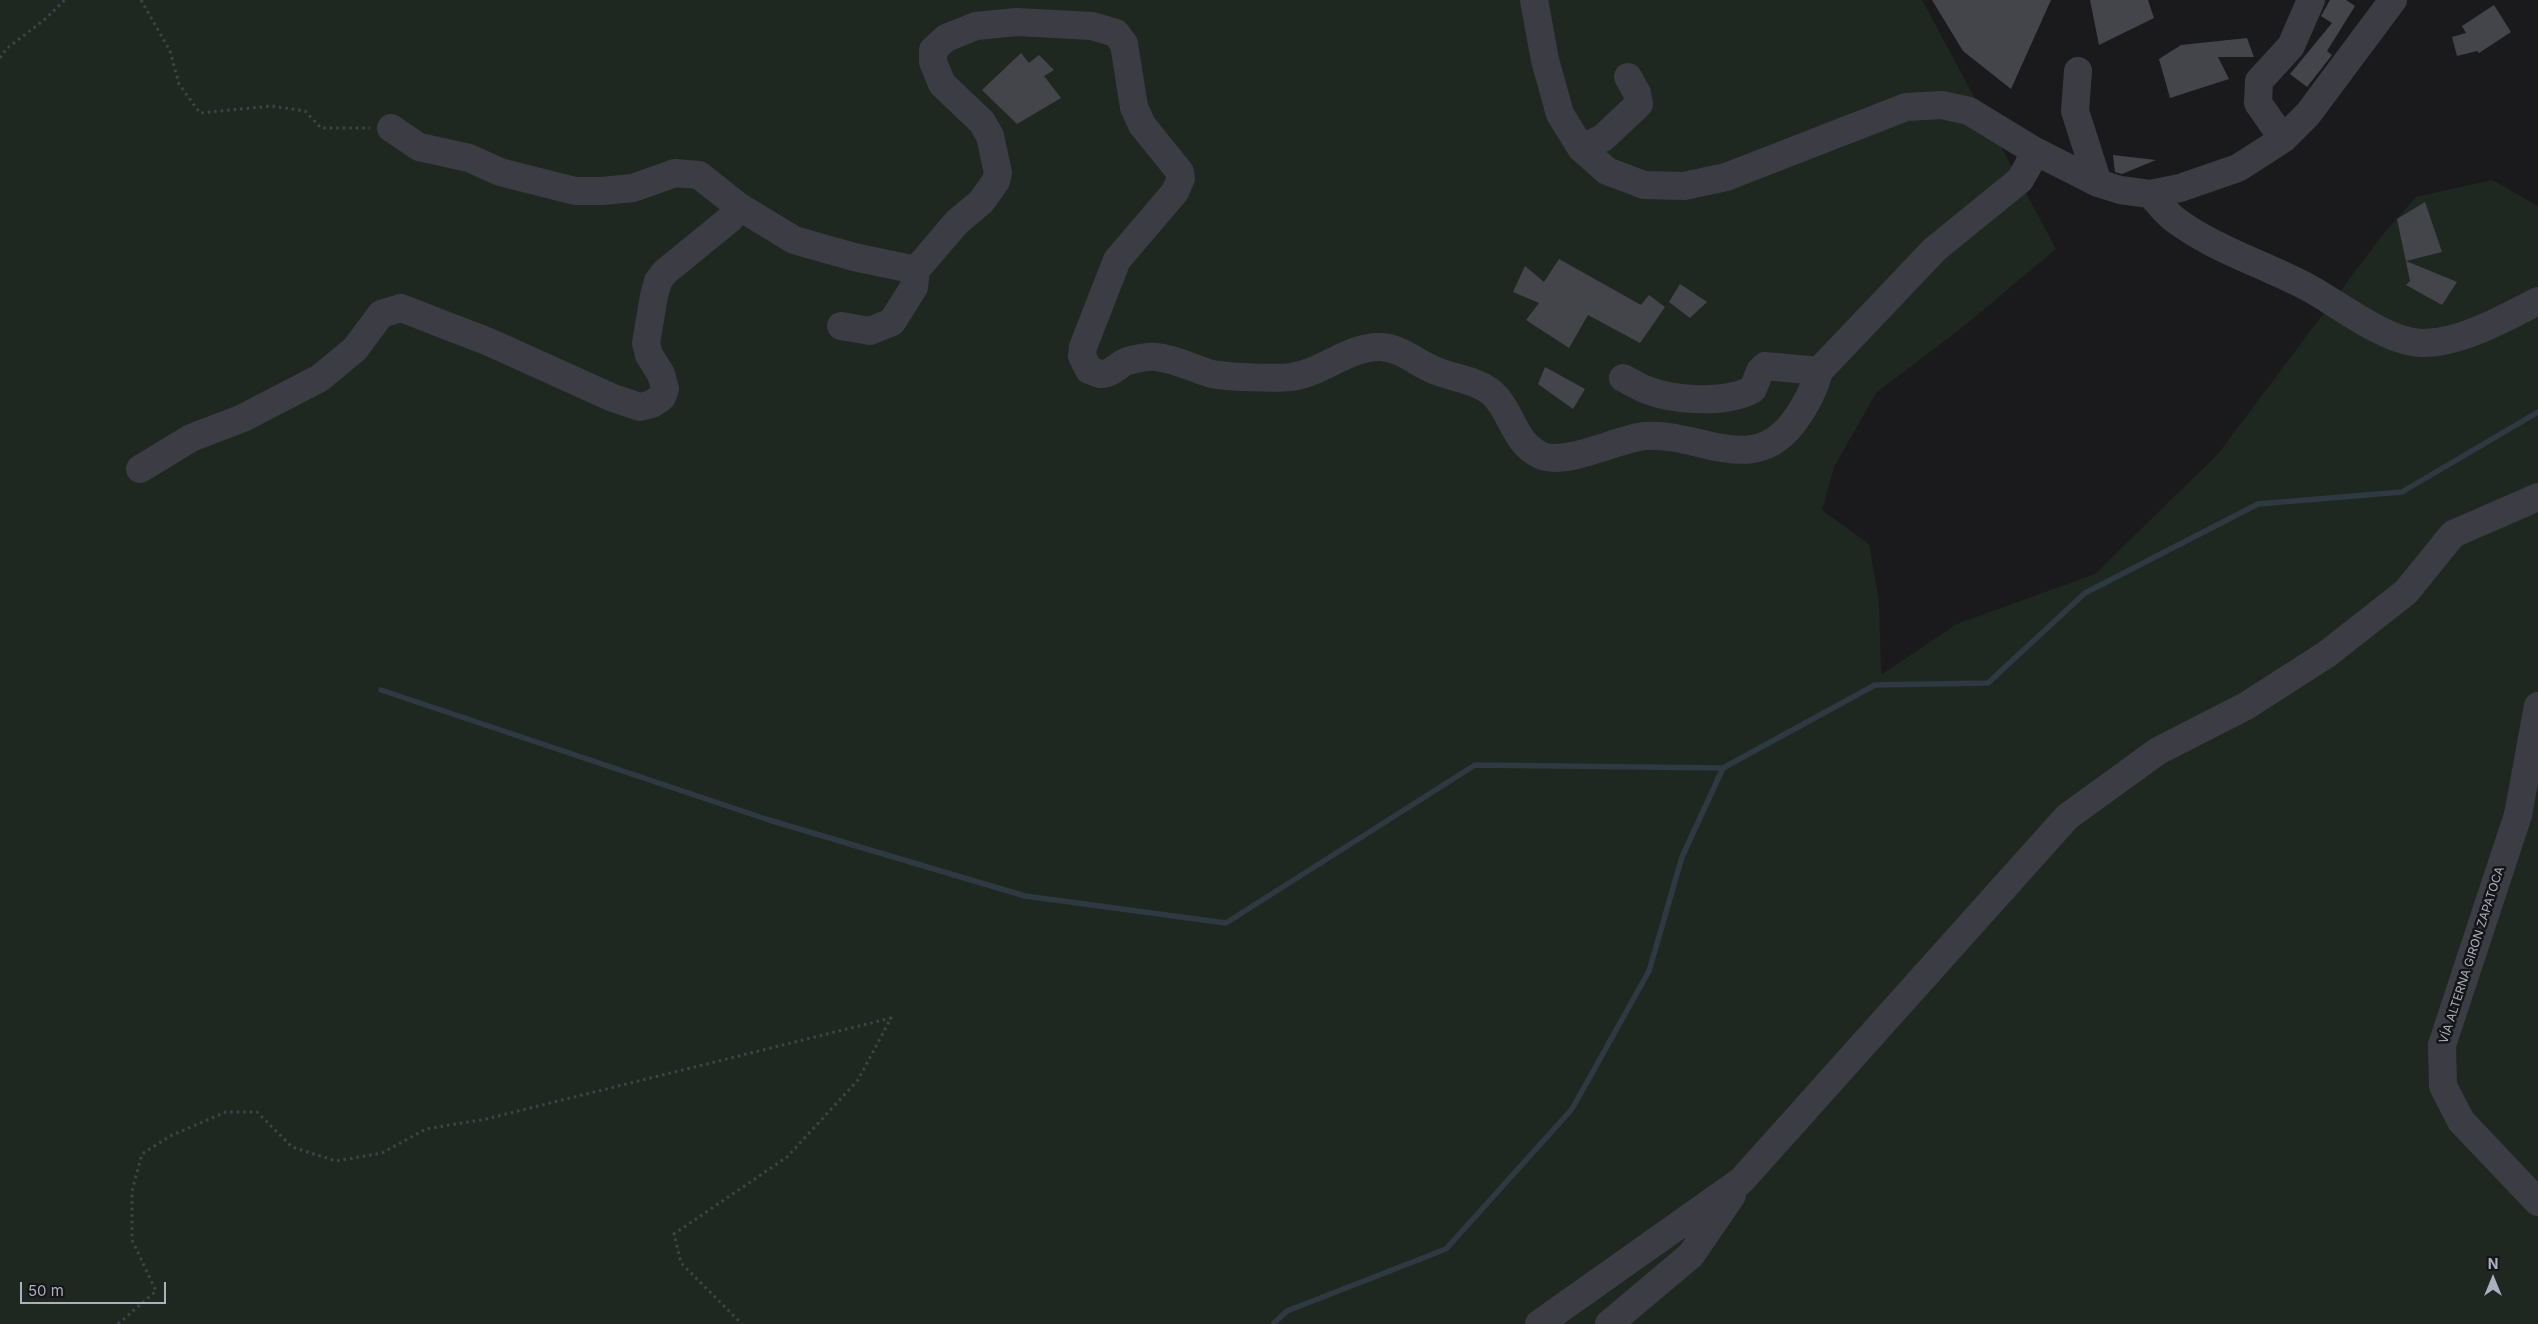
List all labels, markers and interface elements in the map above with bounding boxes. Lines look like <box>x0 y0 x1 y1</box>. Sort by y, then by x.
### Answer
street label: VÍA ALTERNA GIRON ZAPATOCA <box>2437 865 2507 1045</box>
north arrow <box>2468 1254 2518 1304</box>
text: N <box>2488 1255 2498 1272</box>
scale bar <box>22 1272 169 1304</box>
text: 50 m <box>28 1281 64 1300</box>

